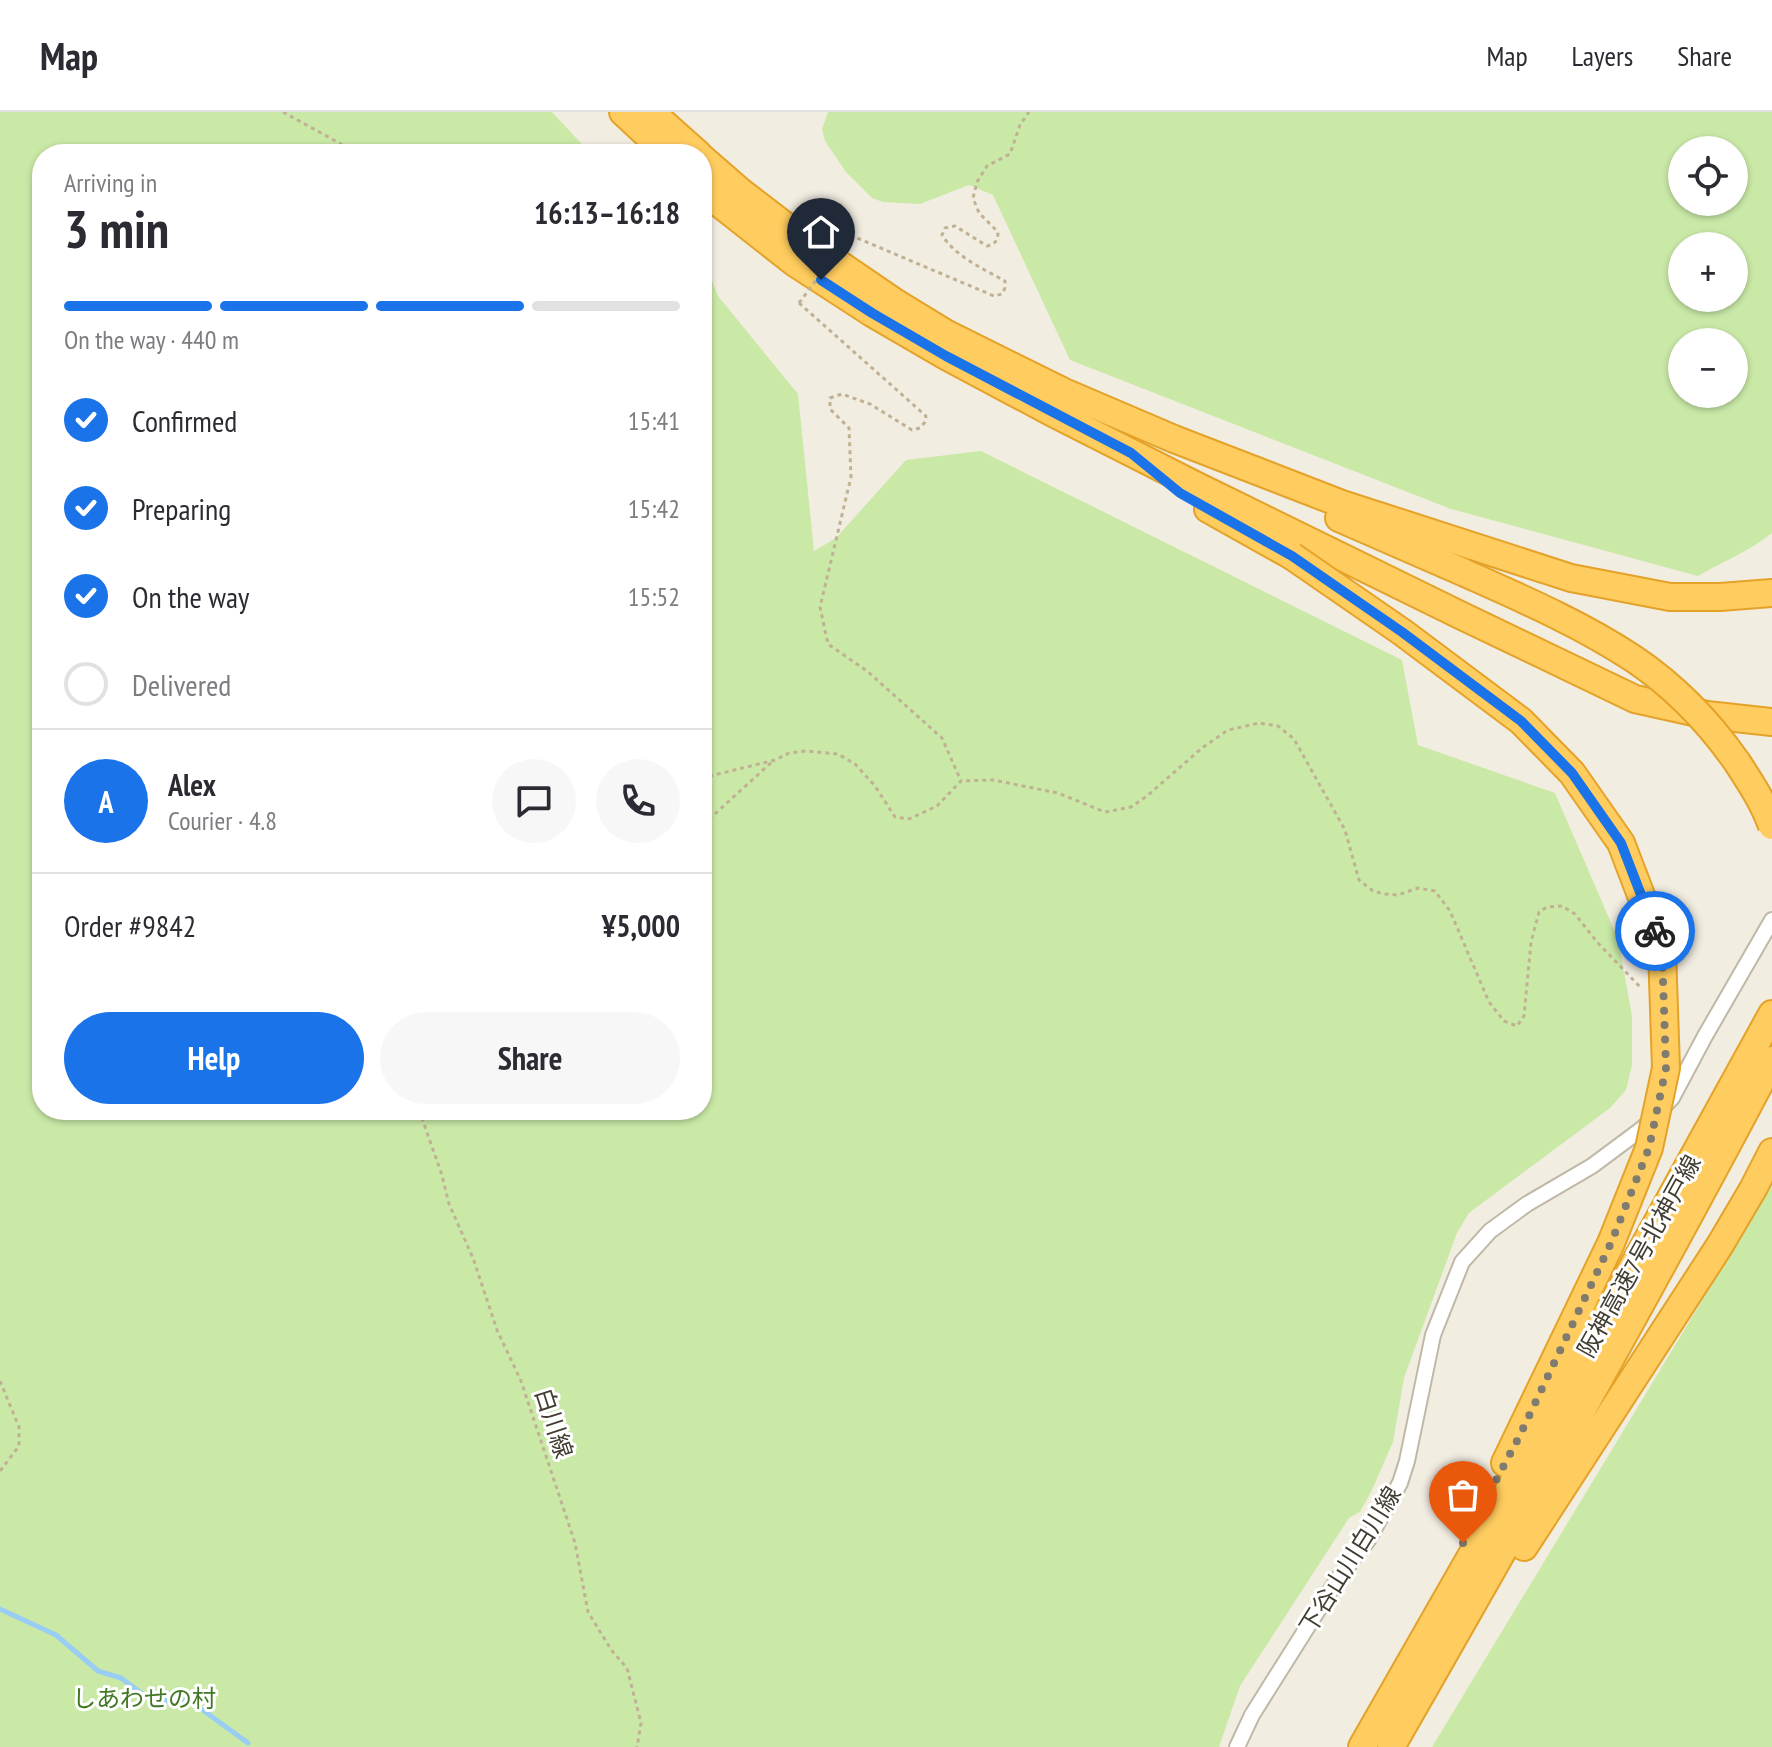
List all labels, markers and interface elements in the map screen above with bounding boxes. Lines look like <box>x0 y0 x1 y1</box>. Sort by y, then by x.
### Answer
text: Map <box>40 31 98 80</box>
text: Map <box>1486 37 1528 74</box>
text: Layers <box>1572 37 1633 74</box>
text: Share <box>1677 37 1732 74</box>
map controls <box>1668 136 1748 408</box>
button: locate <box>1668 136 1748 216</box>
text: Arriving in <box>64 166 157 199</box>
text: 16:13–16:18 <box>534 193 680 232</box>
text: 3 min <box>64 195 169 262</box>
pin <box>787 198 855 280</box>
icon: home <box>799 210 843 254</box>
button: + <box>1668 232 1748 312</box>
text: On the way · 440 m <box>64 323 239 356</box>
button: − <box>1668 328 1748 408</box>
icon: check <box>64 398 108 442</box>
text: Confirmed <box>132 401 237 440</box>
text: 15:41 <box>628 404 680 437</box>
icon: check <box>64 486 108 530</box>
text: Preparing <box>132 489 231 528</box>
text: 15:42 <box>628 492 680 525</box>
icon: check <box>64 574 108 618</box>
text: On the way <box>132 577 249 616</box>
text: 15:52 <box>628 580 680 613</box>
text: Delivered <box>132 665 231 704</box>
button: chat <box>492 759 576 843</box>
button: phone <box>596 759 680 843</box>
text: Alex <box>168 765 216 804</box>
text: A <box>98 782 114 821</box>
text: Courier · 4.8 <box>168 804 277 837</box>
courier <box>1615 891 1695 971</box>
text: Order #9842 <box>64 906 196 945</box>
text: ¥5,000 <box>602 906 680 945</box>
icon: bike <box>1633 909 1677 953</box>
button: Help <box>64 1012 364 1104</box>
button: Share <box>380 1012 680 1104</box>
street label: 阪神高速7号北神戸線 <box>1570 1149 1708 1363</box>
street label: 白川線 <box>528 1384 580 1462</box>
pin <box>1429 1461 1497 1543</box>
icon: bag <box>1441 1473 1485 1517</box>
street label: 下谷山川白川線 <box>1292 1481 1408 1639</box>
park label: しあわせの村 <box>72 1683 216 1714</box>

